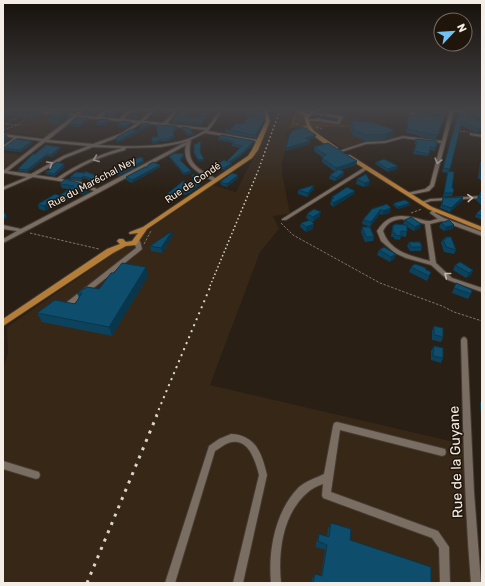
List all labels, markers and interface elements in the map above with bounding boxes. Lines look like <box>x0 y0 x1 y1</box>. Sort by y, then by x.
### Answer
north arrow <box>433 12 473 52</box>
text: N <box>454 22 469 34</box>
one-way arrow <box>93 154 100 162</box>
street label: Rue du Maréchal Ney <box>46 155 138 211</box>
one-way arrow <box>434 157 443 164</box>
street label: Rue de Condé <box>163 160 223 206</box>
one-way arrow <box>46 162 53 169</box>
one-way arrow <box>467 193 473 202</box>
one-way arrow <box>444 273 451 280</box>
street label: Rue de la Guyane <box>446 405 466 519</box>

